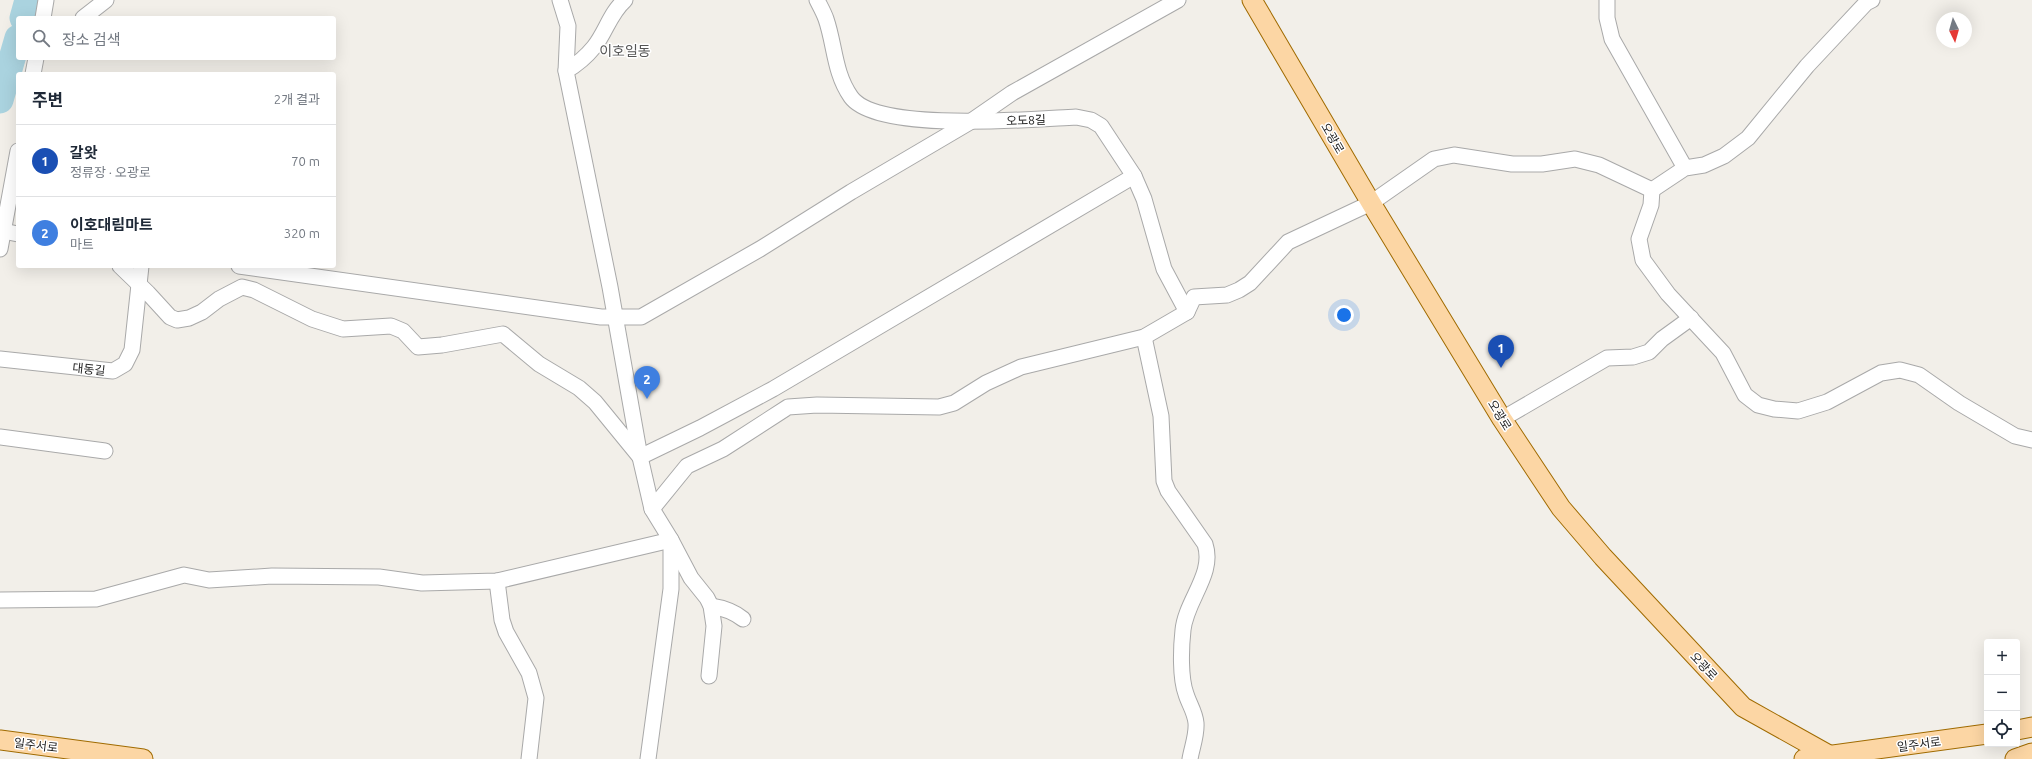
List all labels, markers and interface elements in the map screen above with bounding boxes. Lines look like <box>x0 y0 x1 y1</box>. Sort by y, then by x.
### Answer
north arrow <box>1936 12 1972 48</box>
search box <box>16 16 336 60</box>
icon: search <box>30 27 52 49</box>
text: 장소 검색 <box>62 31 121 48</box>
district label: 이호일동 <box>599 43 651 59</box>
text: 주변 <box>32 90 63 109</box>
text: 2개 결과 <box>274 92 320 106</box>
street label: 오도8길 <box>1006 113 1046 127</box>
street label: 오광로 <box>1319 120 1347 156</box>
text: 갈왓 <box>70 144 98 161</box>
text: 1 <box>41 154 49 168</box>
text: 70 m <box>291 154 320 168</box>
text: 정류장 · 오광로 <box>70 165 151 179</box>
text: 이호대림마트 <box>70 216 153 233</box>
text: 2 <box>41 226 49 240</box>
text: 320 m <box>284 226 320 240</box>
text: 마트 <box>70 237 94 251</box>
your location <box>1334 305 1354 325</box>
pin: 1 <box>1488 335 1514 368</box>
street label: 대동길 <box>72 361 106 377</box>
pin: 2 <box>634 366 660 399</box>
street label: 오광로 <box>1486 398 1514 432</box>
map controls <box>1984 639 2020 747</box>
button: + <box>1984 639 2020 675</box>
street label: 오광로 <box>1688 649 1720 683</box>
button: − <box>1984 675 2020 711</box>
button: locate <box>1984 711 2020 747</box>
street label: 일주서로 <box>1896 734 1942 754</box>
street label: 일주서로 <box>13 736 59 754</box>

